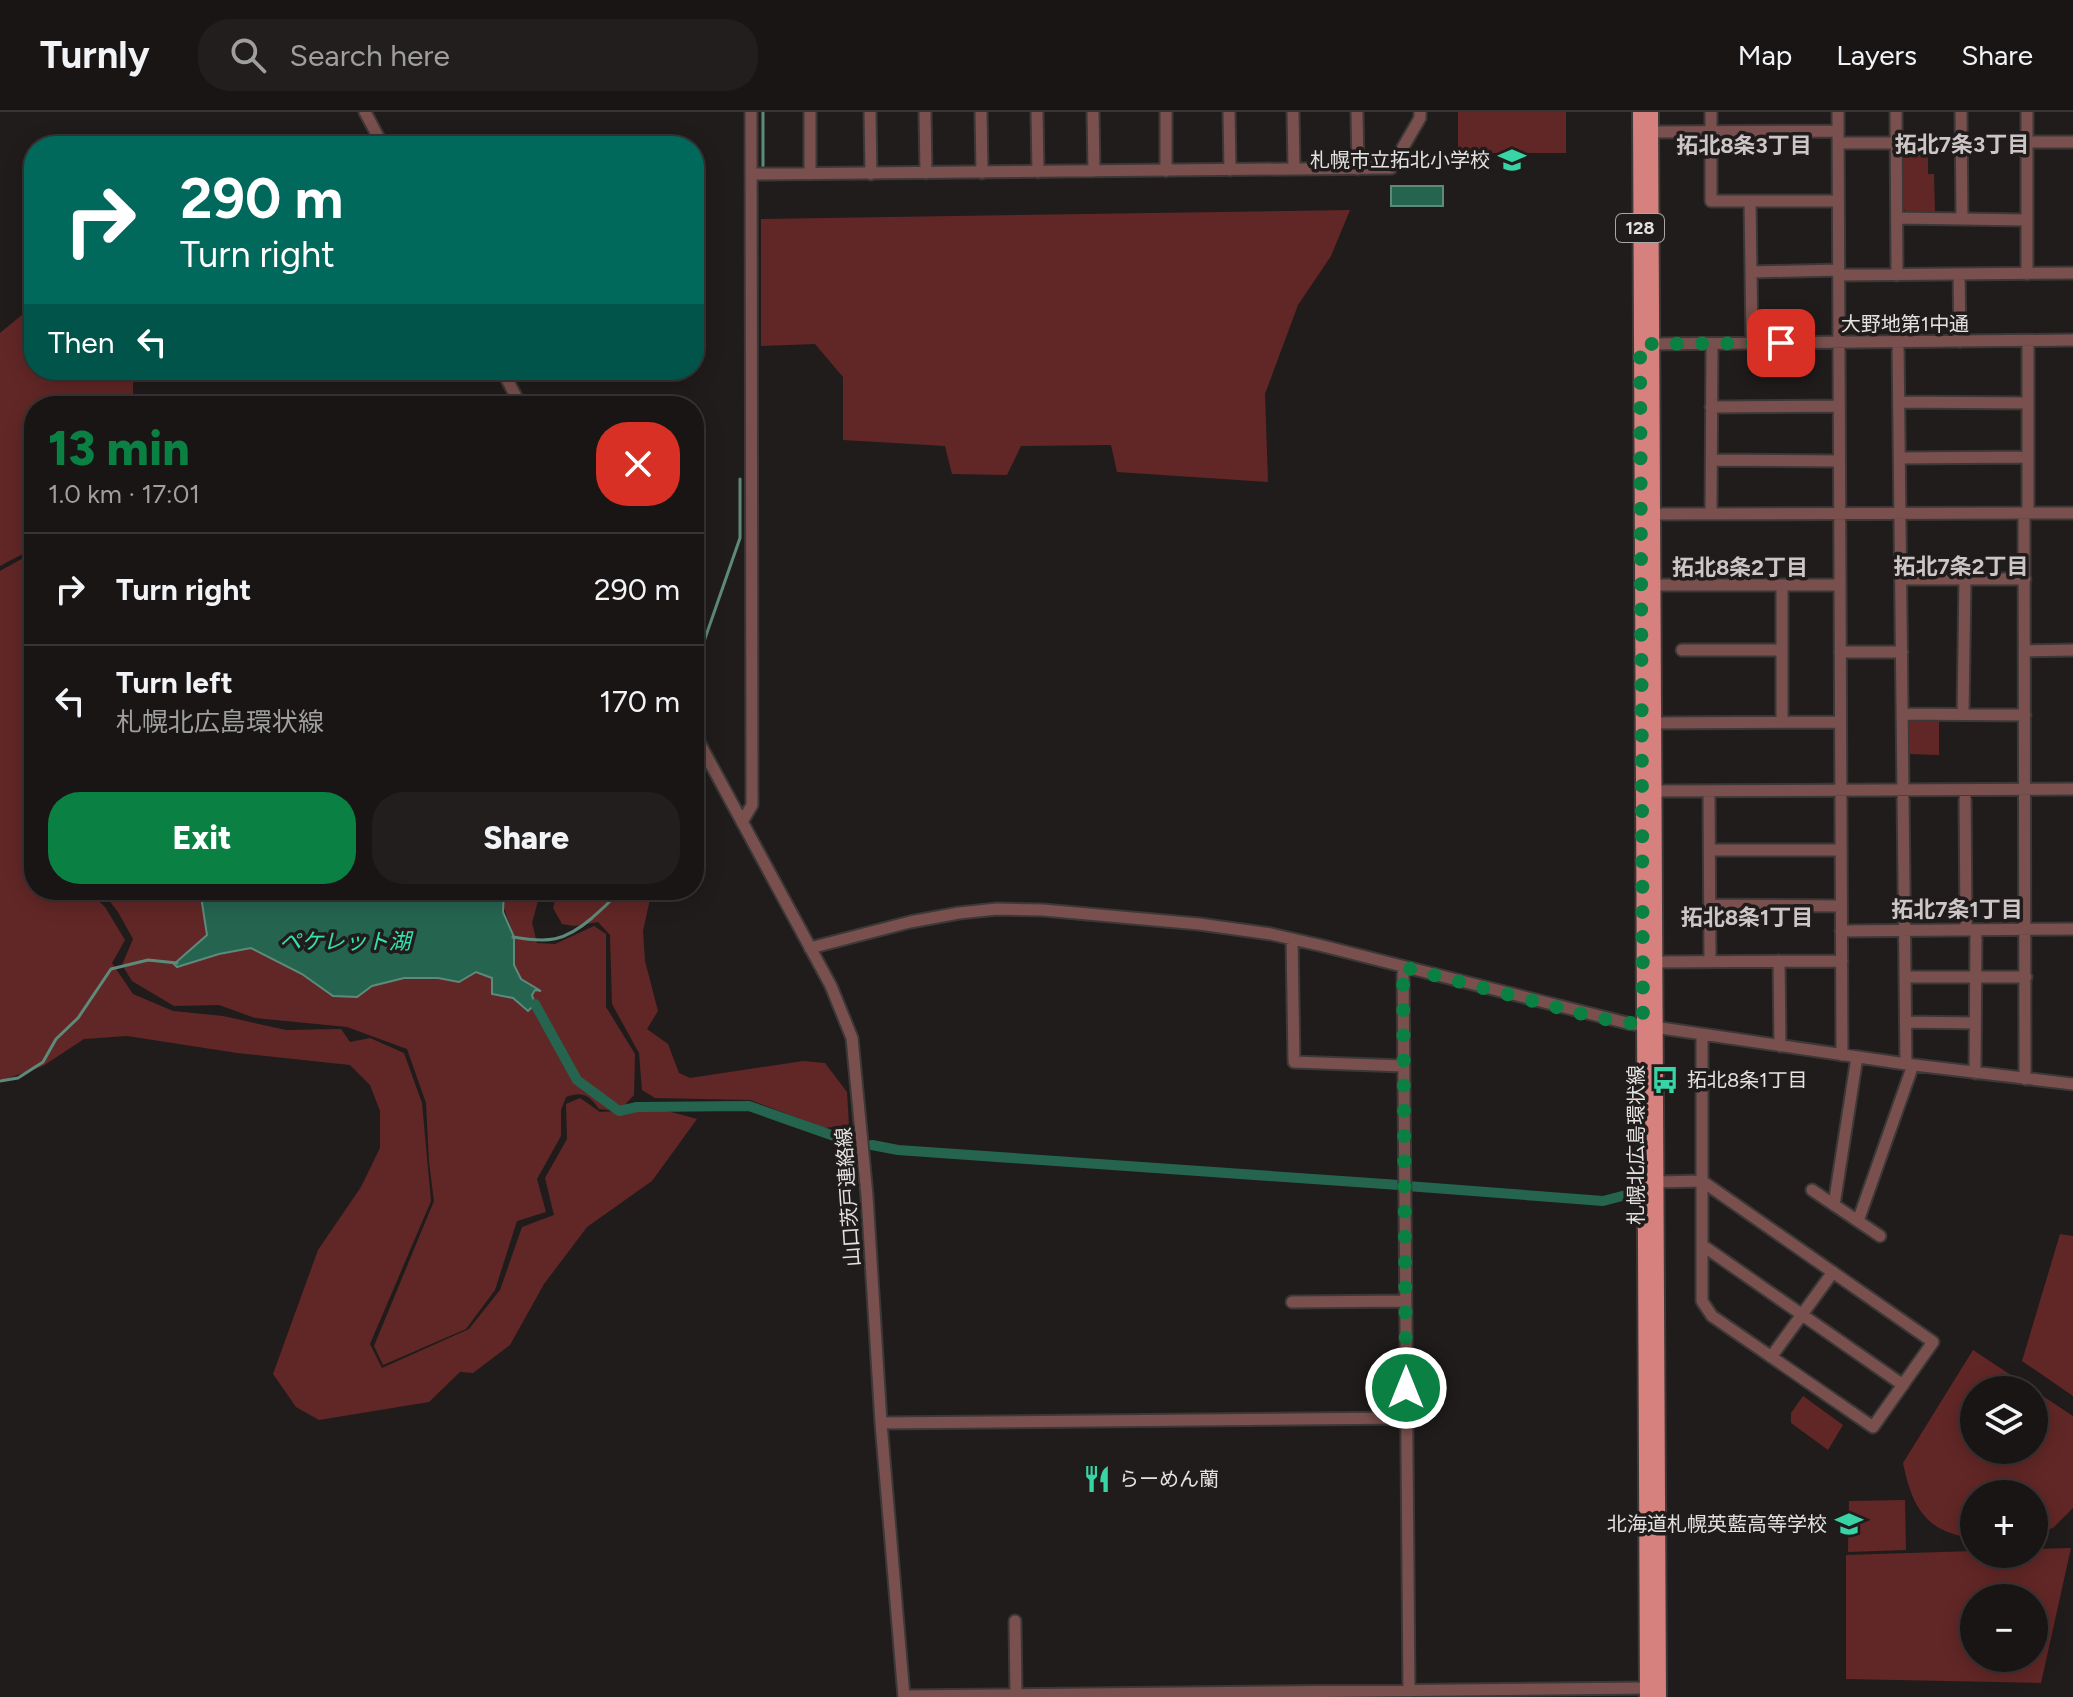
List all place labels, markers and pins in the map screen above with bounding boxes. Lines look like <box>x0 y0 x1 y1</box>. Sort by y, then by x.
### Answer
school or university icon: 札幌市立拓北小学校 <box>1497 145 1527 175</box>
place label: 札幌市立拓北小学校 <box>1310 148 1490 172</box>
pin <box>1747 309 1815 377</box>
bus stop icon: 拓北8条1丁目 <box>1650 1065 1680 1095</box>
place label: 拓北8条1丁目 <box>1687 1068 1808 1092</box>
restaurant icon: らーめん蘭 <box>1082 1464 1112 1494</box>
place label: らーめん蘭 <box>1119 1467 1219 1491</box>
school or university icon: 北海道札幌英藍高等学校 <box>1834 1509 1864 1539</box>
place label: 北海道札幌英藍高等学校 <box>1607 1512 1827 1536</box>

